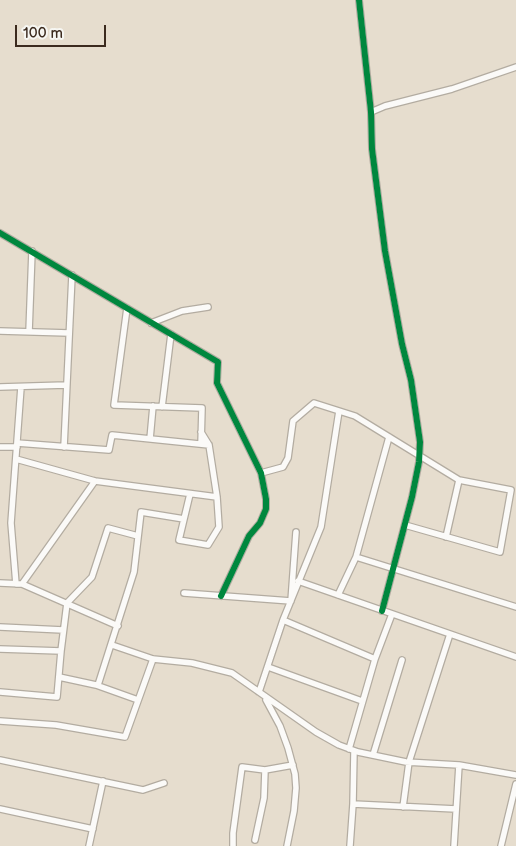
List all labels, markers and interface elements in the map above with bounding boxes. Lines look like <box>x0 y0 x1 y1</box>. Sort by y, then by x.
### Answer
scale bar <box>18 15 109 47</box>
text: 100 m <box>23 24 63 43</box>

